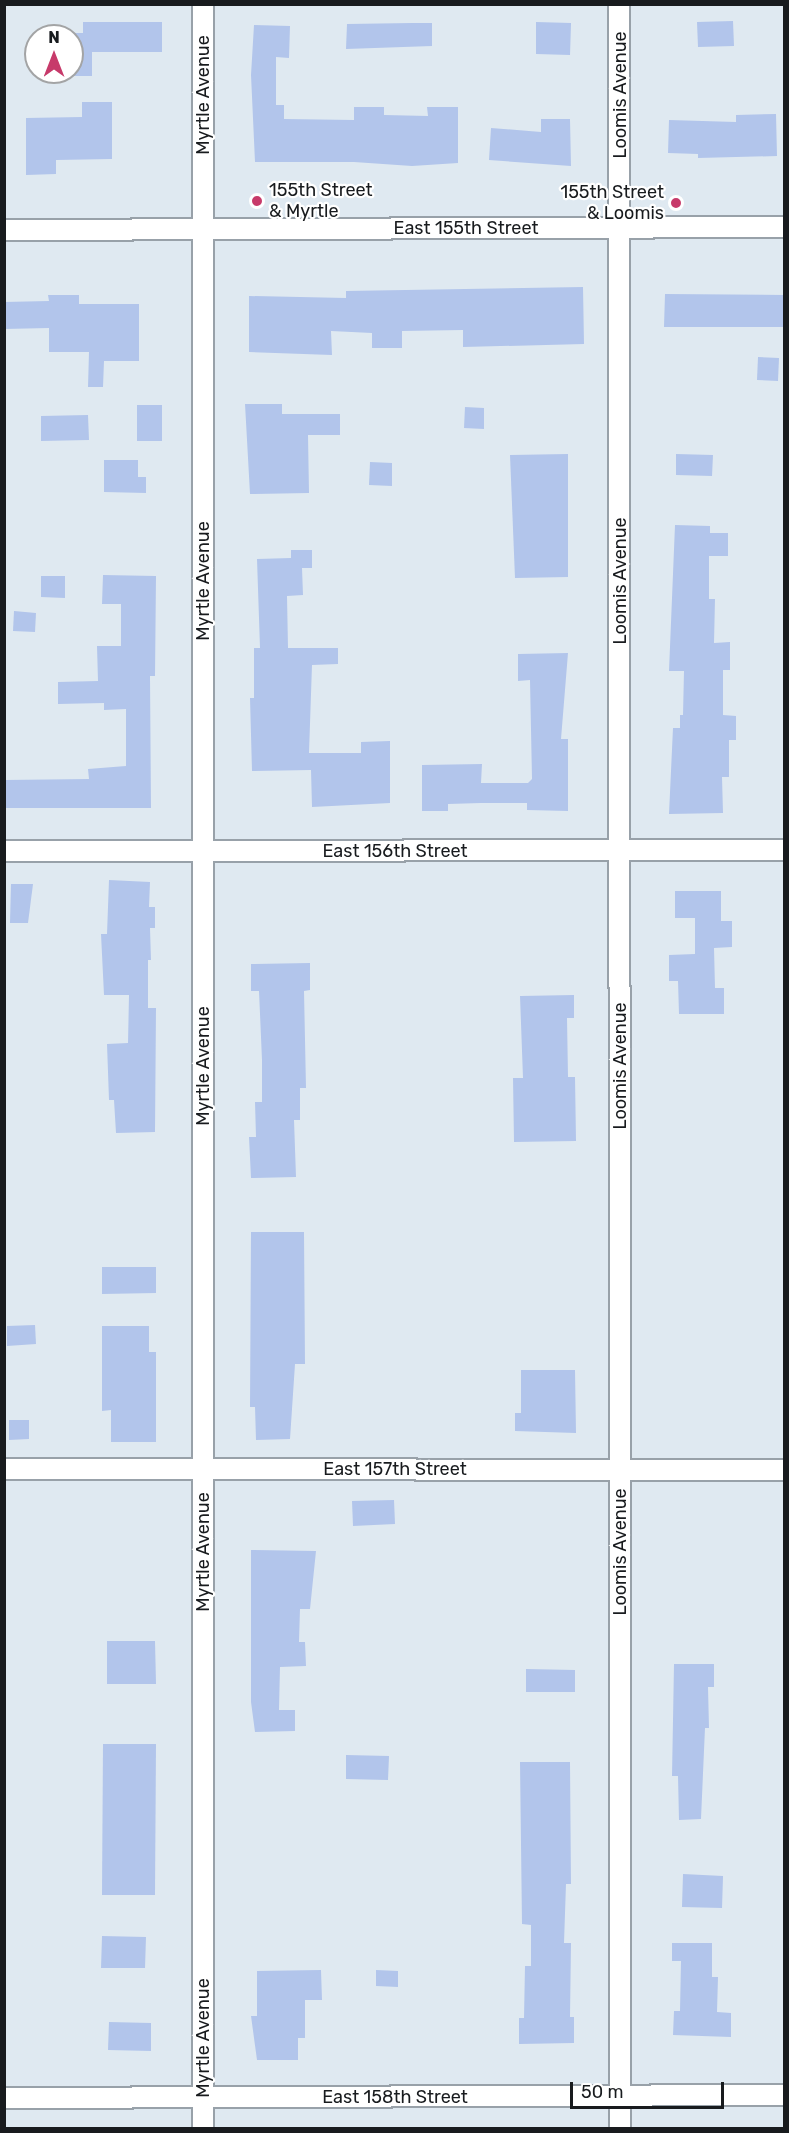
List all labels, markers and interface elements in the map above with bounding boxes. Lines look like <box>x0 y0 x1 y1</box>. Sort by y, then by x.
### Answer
north arrow <box>24 24 84 84</box>
text: N <box>48 28 60 47</box>
street label: Loomis Avenue <box>609 31 631 159</box>
street label: Myrtle Avenue <box>192 35 214 155</box>
place label: 155th Street & Myrtle <box>269 180 373 222</box>
place label: 155th Street & Loomis <box>560 182 664 224</box>
marker: 155th Street & Myrtle <box>250 194 264 208</box>
marker: 155th Street & Loomis <box>669 196 683 210</box>
street label: East 155th Street <box>394 217 538 239</box>
street label: Loomis Avenue <box>609 517 631 645</box>
street label: Myrtle Avenue <box>192 521 214 641</box>
street label: East 156th Street <box>322 840 468 862</box>
street label: Loomis Avenue <box>609 1002 631 1130</box>
street label: Myrtle Avenue <box>192 1006 214 1126</box>
street label: East 157th Street <box>323 1458 467 1480</box>
street label: Loomis Avenue <box>609 1488 631 1616</box>
street label: Myrtle Avenue <box>192 1492 214 1612</box>
street label: Myrtle Avenue <box>192 1978 214 2098</box>
scale bar <box>573 2070 728 2108</box>
text: 50 m <box>581 2081 624 2103</box>
street label: East 158th Street <box>322 2086 468 2108</box>

